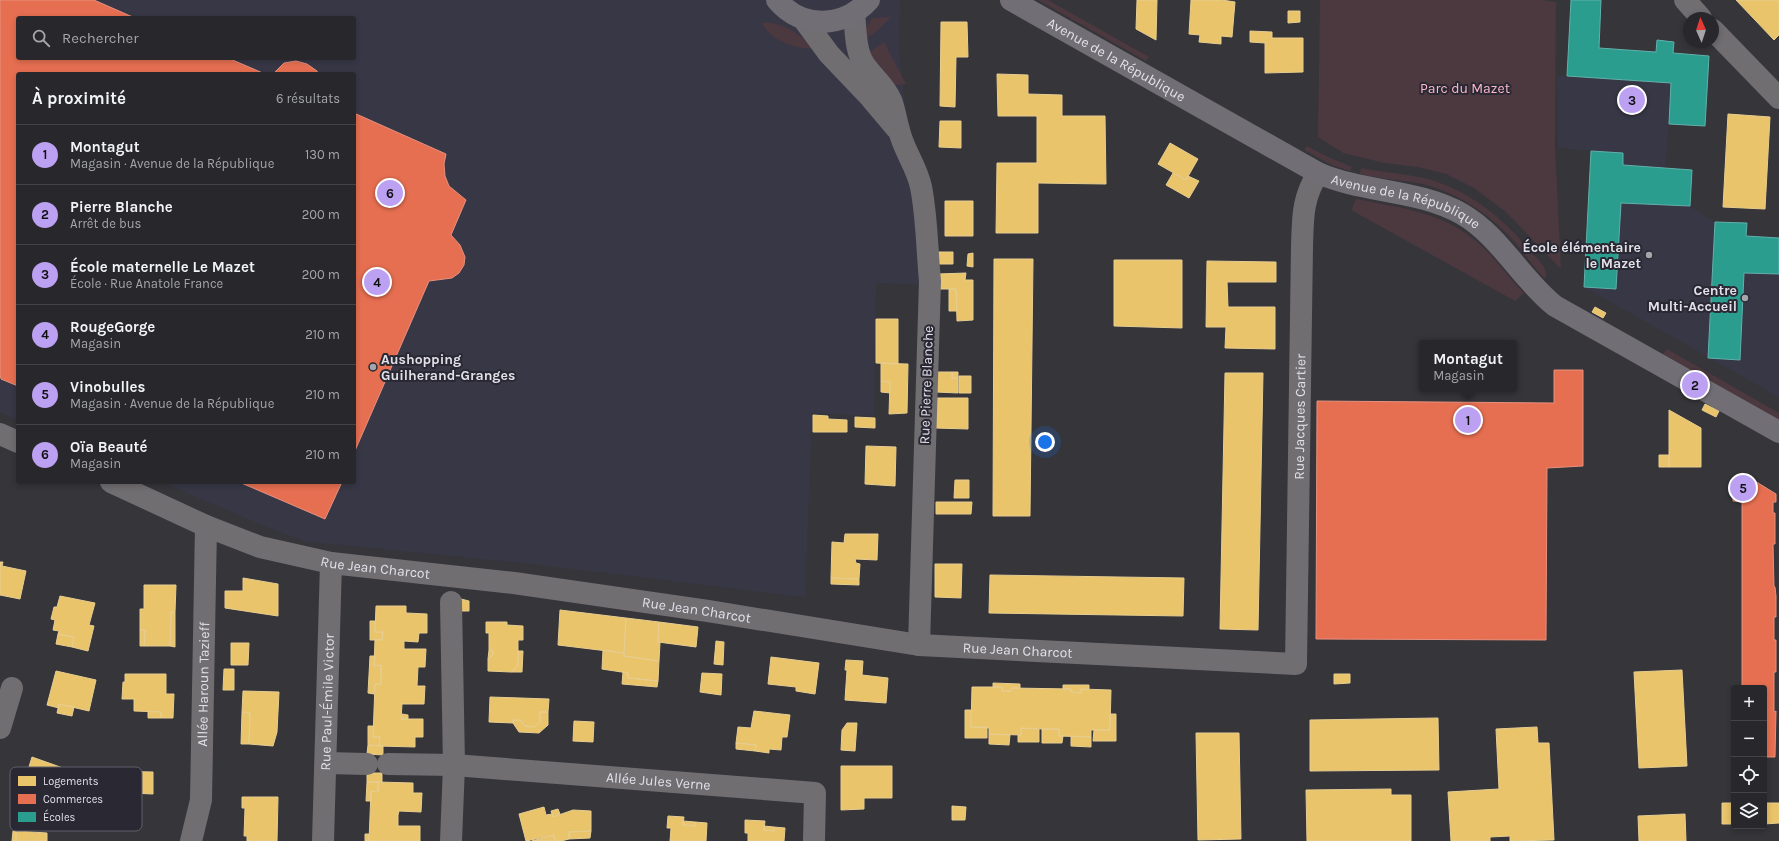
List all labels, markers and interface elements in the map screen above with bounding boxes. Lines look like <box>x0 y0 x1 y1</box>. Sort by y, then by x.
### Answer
north arrow <box>1683 12 1719 48</box>
street label: Avenue de la République <box>1044 14 1188 106</box>
search box <box>16 16 356 60</box>
icon: search <box>30 27 52 49</box>
text: Rechercher <box>62 29 139 47</box>
park label: Parc du Mazet <box>1420 80 1510 97</box>
pin: 3 <box>1619 85 1645 115</box>
text: À proximité <box>32 88 126 108</box>
text: 6 résultats <box>276 91 340 106</box>
text: Montagut <box>70 138 140 156</box>
text: 1 <box>43 147 47 162</box>
text: 130 m <box>305 147 340 162</box>
text: Magasin · Avenue de la République <box>70 156 274 171</box>
street label: Avenue de la République <box>1329 171 1484 233</box>
pin: 6 <box>377 178 403 208</box>
text: Pierre Blanche <box>70 198 173 216</box>
text: 2 <box>41 207 49 222</box>
text: 200 m <box>302 207 340 222</box>
text: Arrêt de bus <box>70 216 141 231</box>
place label: École élémentaire le Mazet <box>1522 238 1641 272</box>
marker: École élémentaire le Mazet <box>1644 250 1654 260</box>
text: École maternelle Le Mazet <box>70 258 255 276</box>
text: 3 <box>41 267 49 282</box>
text: 200 m <box>302 267 340 282</box>
pin: 4 <box>364 267 390 297</box>
text: École · Rue Anatole France <box>70 276 223 291</box>
place label: Centre Multi-Accueil <box>1648 282 1737 315</box>
marker: Centre Multi-Accueil <box>1740 293 1750 303</box>
text: RougeGorge <box>70 318 155 336</box>
street label: Rue Pierre Blanche <box>916 325 937 445</box>
text: 4 <box>41 327 49 342</box>
text: 210 m <box>305 327 340 342</box>
text: Magasin <box>70 336 121 351</box>
popup <box>1419 340 1517 392</box>
text: Montagut <box>1433 350 1503 368</box>
place label: Aushopping Guilherand-Granges <box>381 351 515 384</box>
street label: Rue Jacques Cartier <box>1291 353 1309 480</box>
marker: Aushopping Guilherand-Granges <box>368 362 378 372</box>
text: Magasin <box>1433 368 1484 383</box>
pin: 2 <box>1682 370 1708 400</box>
text: Vinobulles <box>70 378 145 396</box>
text: 5 <box>41 387 49 402</box>
text: 210 m <box>305 387 340 402</box>
text: Magasin · Avenue de la République <box>70 396 274 411</box>
pin: 1 <box>1455 405 1481 435</box>
your location <box>1035 432 1055 452</box>
text: Oïa Beauté <box>70 438 147 456</box>
text: 6 <box>41 447 49 462</box>
text: 210 m <box>305 447 340 462</box>
text: Magasin <box>70 456 121 471</box>
pin: 5 <box>1730 473 1756 503</box>
street label: Rue Jean Charcot <box>319 553 431 583</box>
street label: Rue Jean Charcot <box>641 594 752 627</box>
street label: Allée Haroun Tazieff <box>194 621 213 747</box>
street label: Rue Paul-Émile Victor <box>317 632 338 771</box>
street label: Rue Jean Charcot <box>962 639 1073 662</box>
map controls <box>1731 685 1767 829</box>
button: + <box>1731 685 1767 721</box>
button: − <box>1731 721 1767 757</box>
button: locate <box>1731 757 1767 793</box>
legend <box>10 767 142 831</box>
street label: Allée Jules Verne <box>605 769 711 794</box>
text: Logements <box>43 775 99 788</box>
text: Commerces <box>43 793 103 806</box>
button: layers <box>1731 793 1767 829</box>
text: Écoles <box>43 809 76 824</box>

